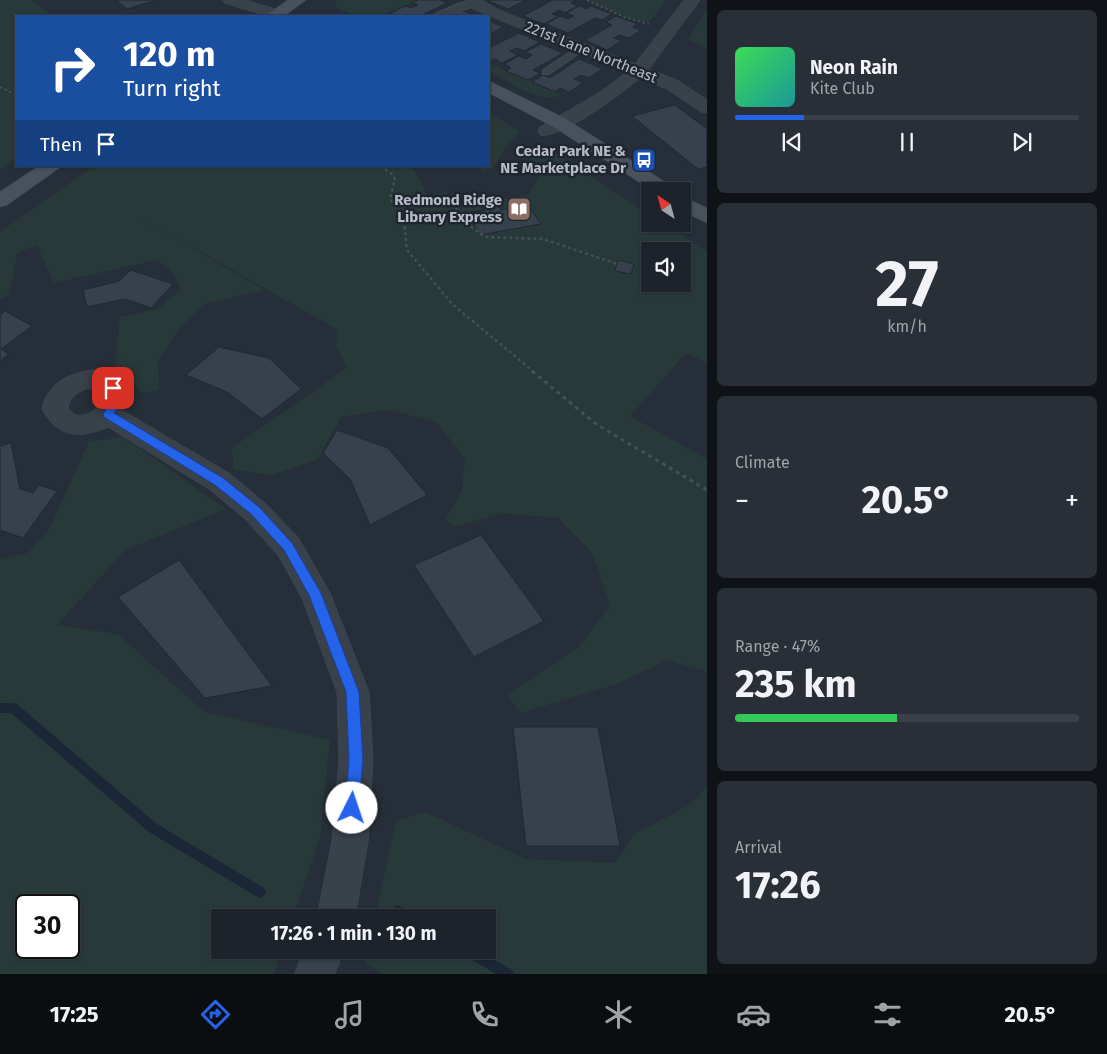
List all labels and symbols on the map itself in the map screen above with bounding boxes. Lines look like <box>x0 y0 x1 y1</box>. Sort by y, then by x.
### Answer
street label: 221st Lane Northeast <box>522 17 660 87</box>
place label: Cedar Park NE & NE Marketplace Dr <box>500 142 627 177</box>
bus stop icon: Cedar Park NE & NE Marketplace Dr <box>631 147 657 173</box>
north arrow <box>641 182 691 232</box>
place label: Redmond Ridge Library Express <box>394 191 502 226</box>
library icon: Redmond Ridge Library Express <box>506 196 532 222</box>
pin <box>92 367 134 409</box>
position arrow <box>325 781 377 833</box>
speed limit sign: 30 <box>15 894 80 959</box>

